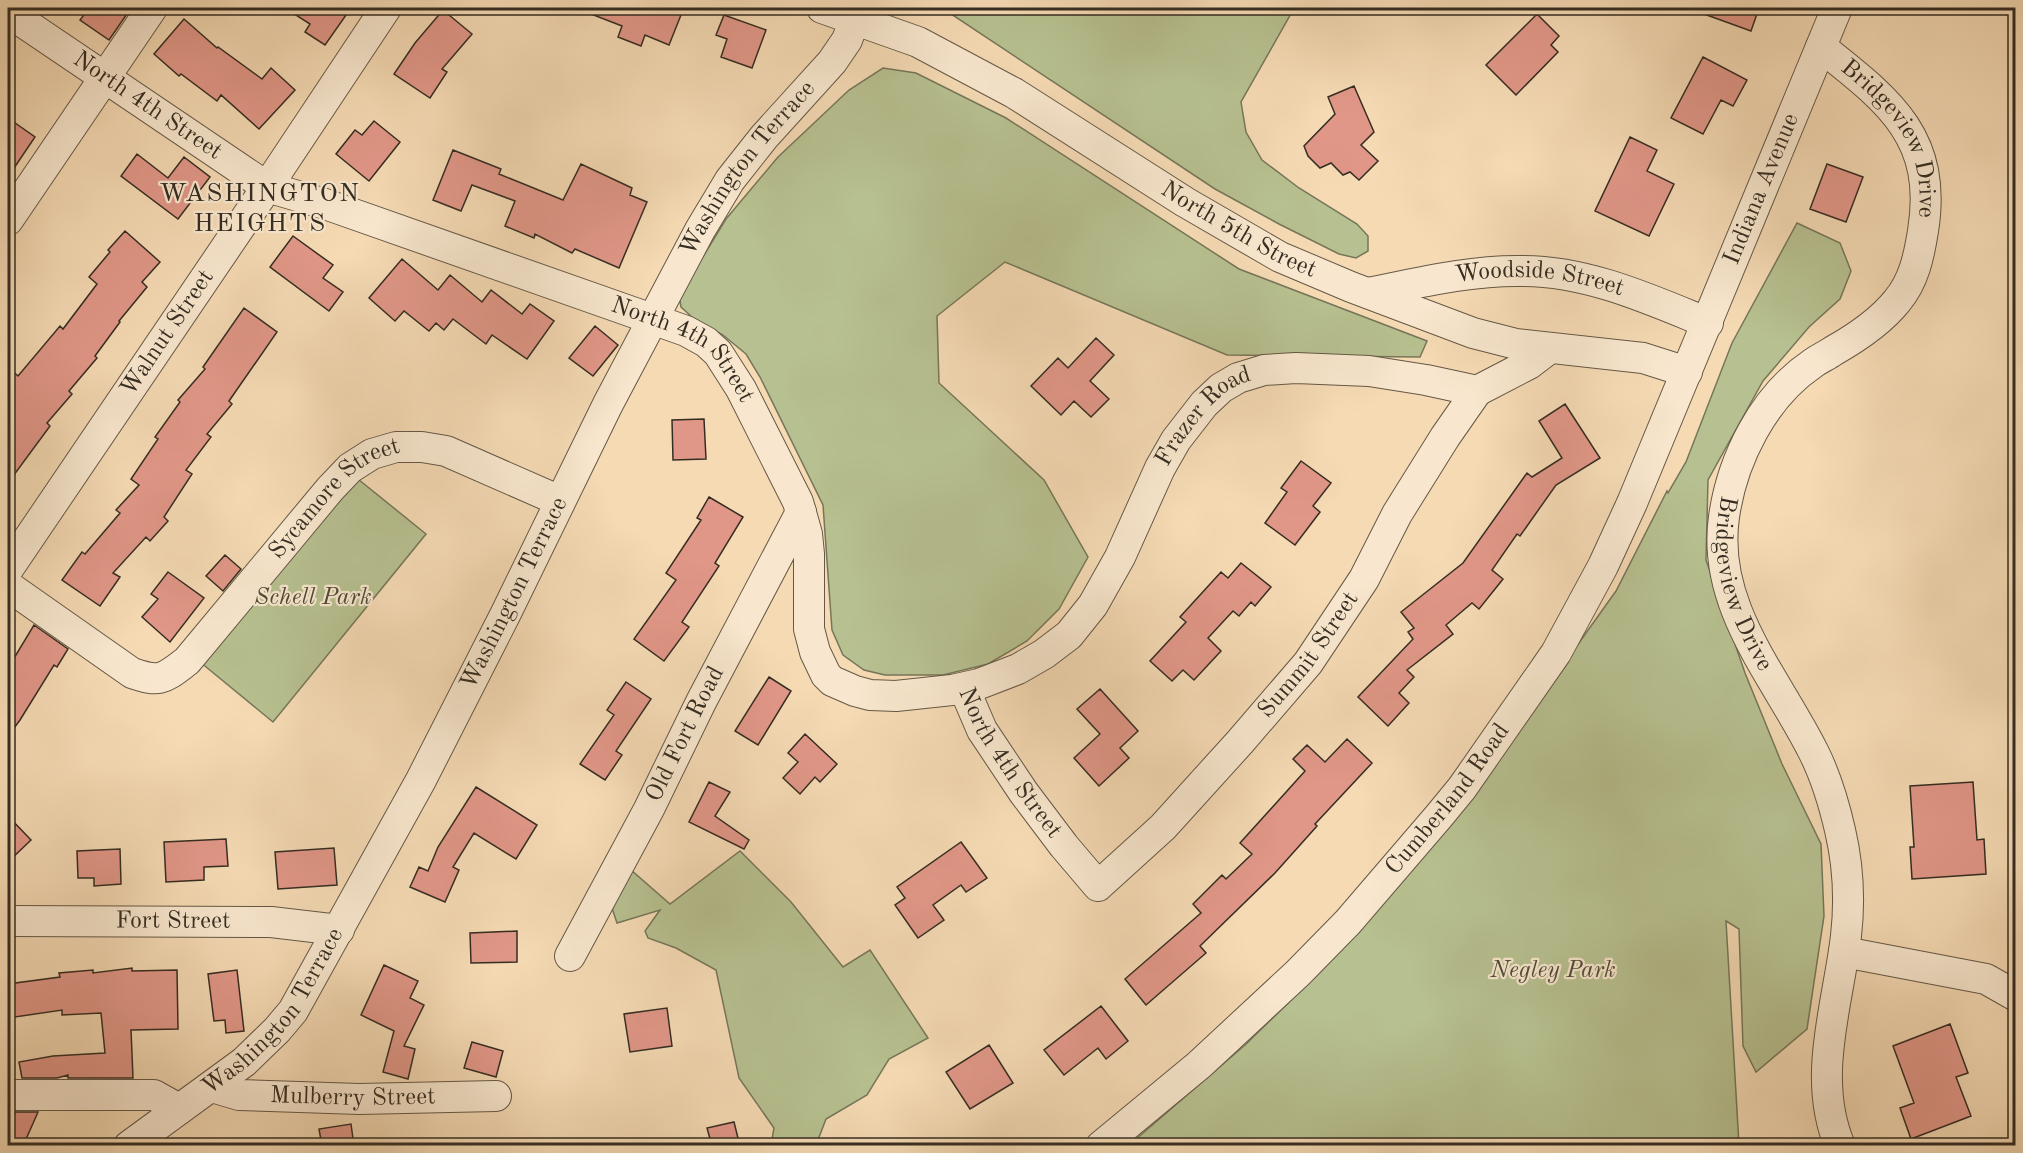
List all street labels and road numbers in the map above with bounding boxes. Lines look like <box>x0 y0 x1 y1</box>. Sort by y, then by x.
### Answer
street label: North 4th Street <box>68 47 226 165</box>
street label: Bridgeview Drive <box>1836 56 1938 219</box>
street label: Washington Terrace <box>676 77 820 260</box>
street label: Indiana Avenue <box>1720 110 1804 268</box>
street label: North 5th Street <box>1156 178 1320 283</box>
street label: Woodside Street <box>1454 259 1627 301</box>
street label: Walnut Street <box>117 266 219 401</box>
street label: North 4th Street <box>608 293 758 407</box>
street label: Frazer Road <box>1152 363 1254 470</box>
street label: Sycamore Street <box>265 434 403 564</box>
street label: Washington Terrace <box>457 494 572 694</box>
street label: Bridgeview Drive <box>1710 494 1776 675</box>
street label: Summit Street <box>1254 588 1364 723</box>
street label: Old Fort Road <box>642 663 729 806</box>
street label: North 4th Street <box>953 684 1066 843</box>
street label: Cumberland Road <box>1382 720 1515 880</box>
street label: Fort Street <box>115 909 231 934</box>
street label: Washington Terrace <box>198 924 348 1100</box>
street label: Mulberry Street <box>270 1084 436 1111</box>

